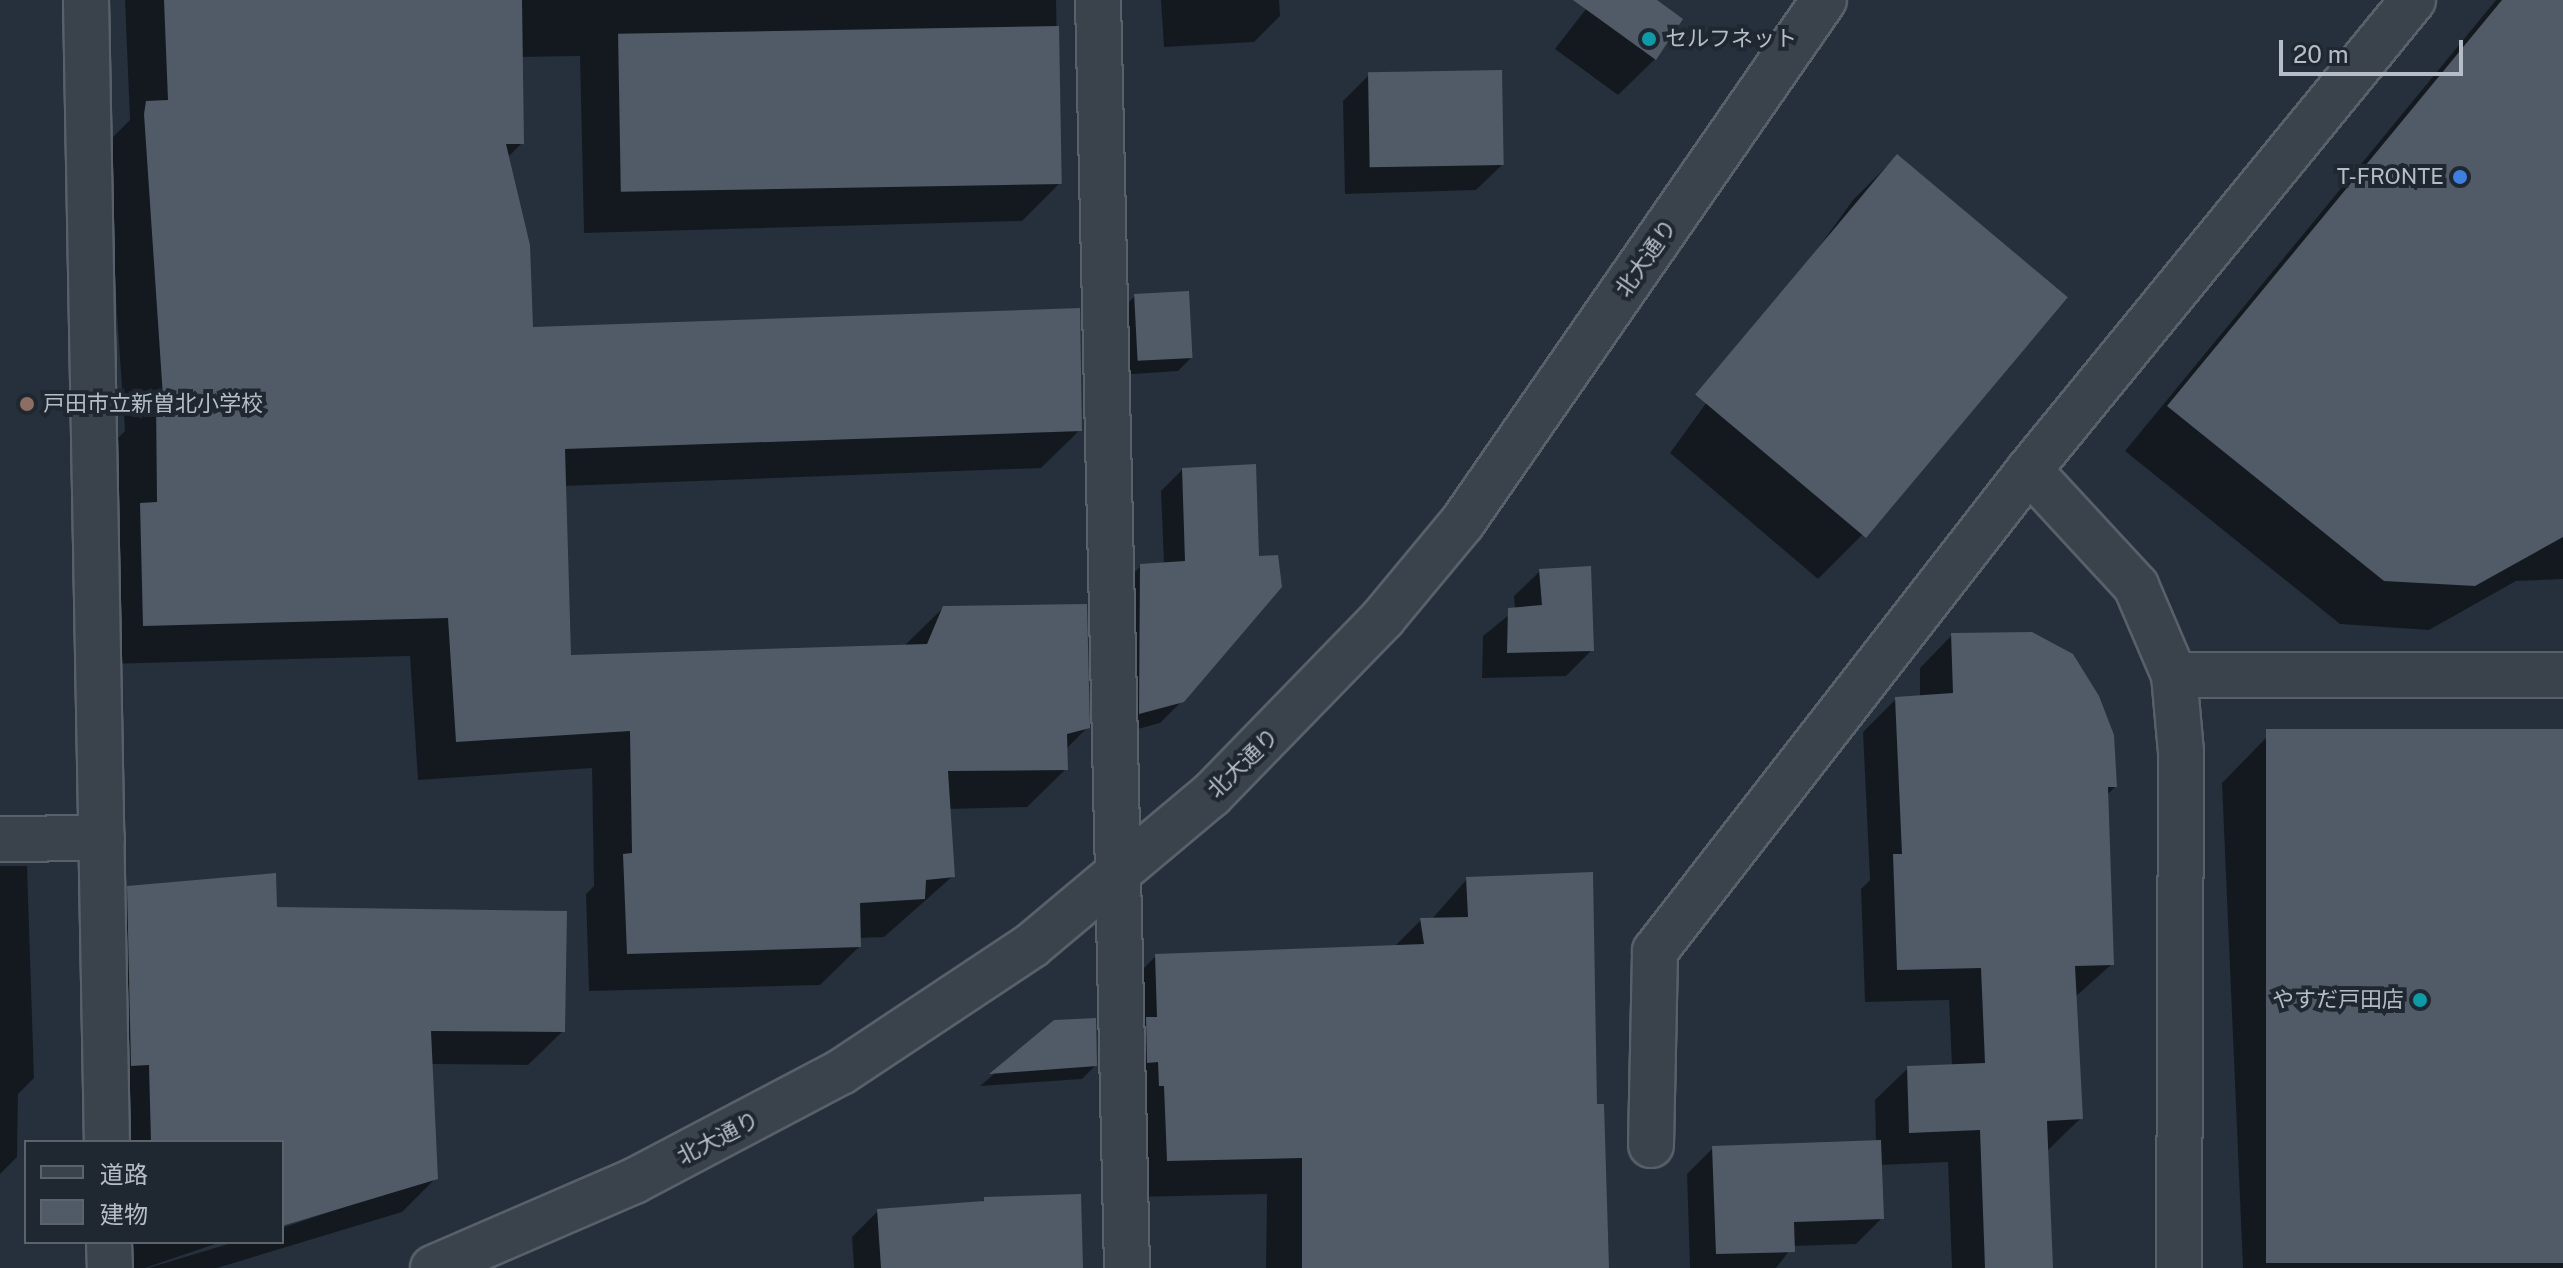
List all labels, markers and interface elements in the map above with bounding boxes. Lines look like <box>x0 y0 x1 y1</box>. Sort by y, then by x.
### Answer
scale bar <box>2283 24 2467 74</box>
place label: セルフネット <box>1665 26 1797 52</box>
marker: セルフネット <box>1640 30 1658 48</box>
text: 20 m <box>2293 40 2349 68</box>
place label: T-FRONTE <box>2337 164 2444 190</box>
marker: T-FRONTE <box>2451 168 2469 186</box>
street label: 北大通り <box>1610 214 1682 302</box>
place label: 戸田市立新曽北小学校 <box>43 391 263 417</box>
marker: 戸田市立新曽北小学校 <box>18 395 36 413</box>
street label: 北大通り <box>1202 723 1284 803</box>
place label: やすだ戸田店 <box>2272 987 2404 1013</box>
marker: やすだ戸田店 <box>2411 991 2429 1009</box>
street label: 北大通り <box>673 1106 763 1170</box>
legend <box>24 1140 284 1244</box>
text: 道路 <box>100 1160 148 1188</box>
text: 建物 <box>100 1200 148 1228</box>

